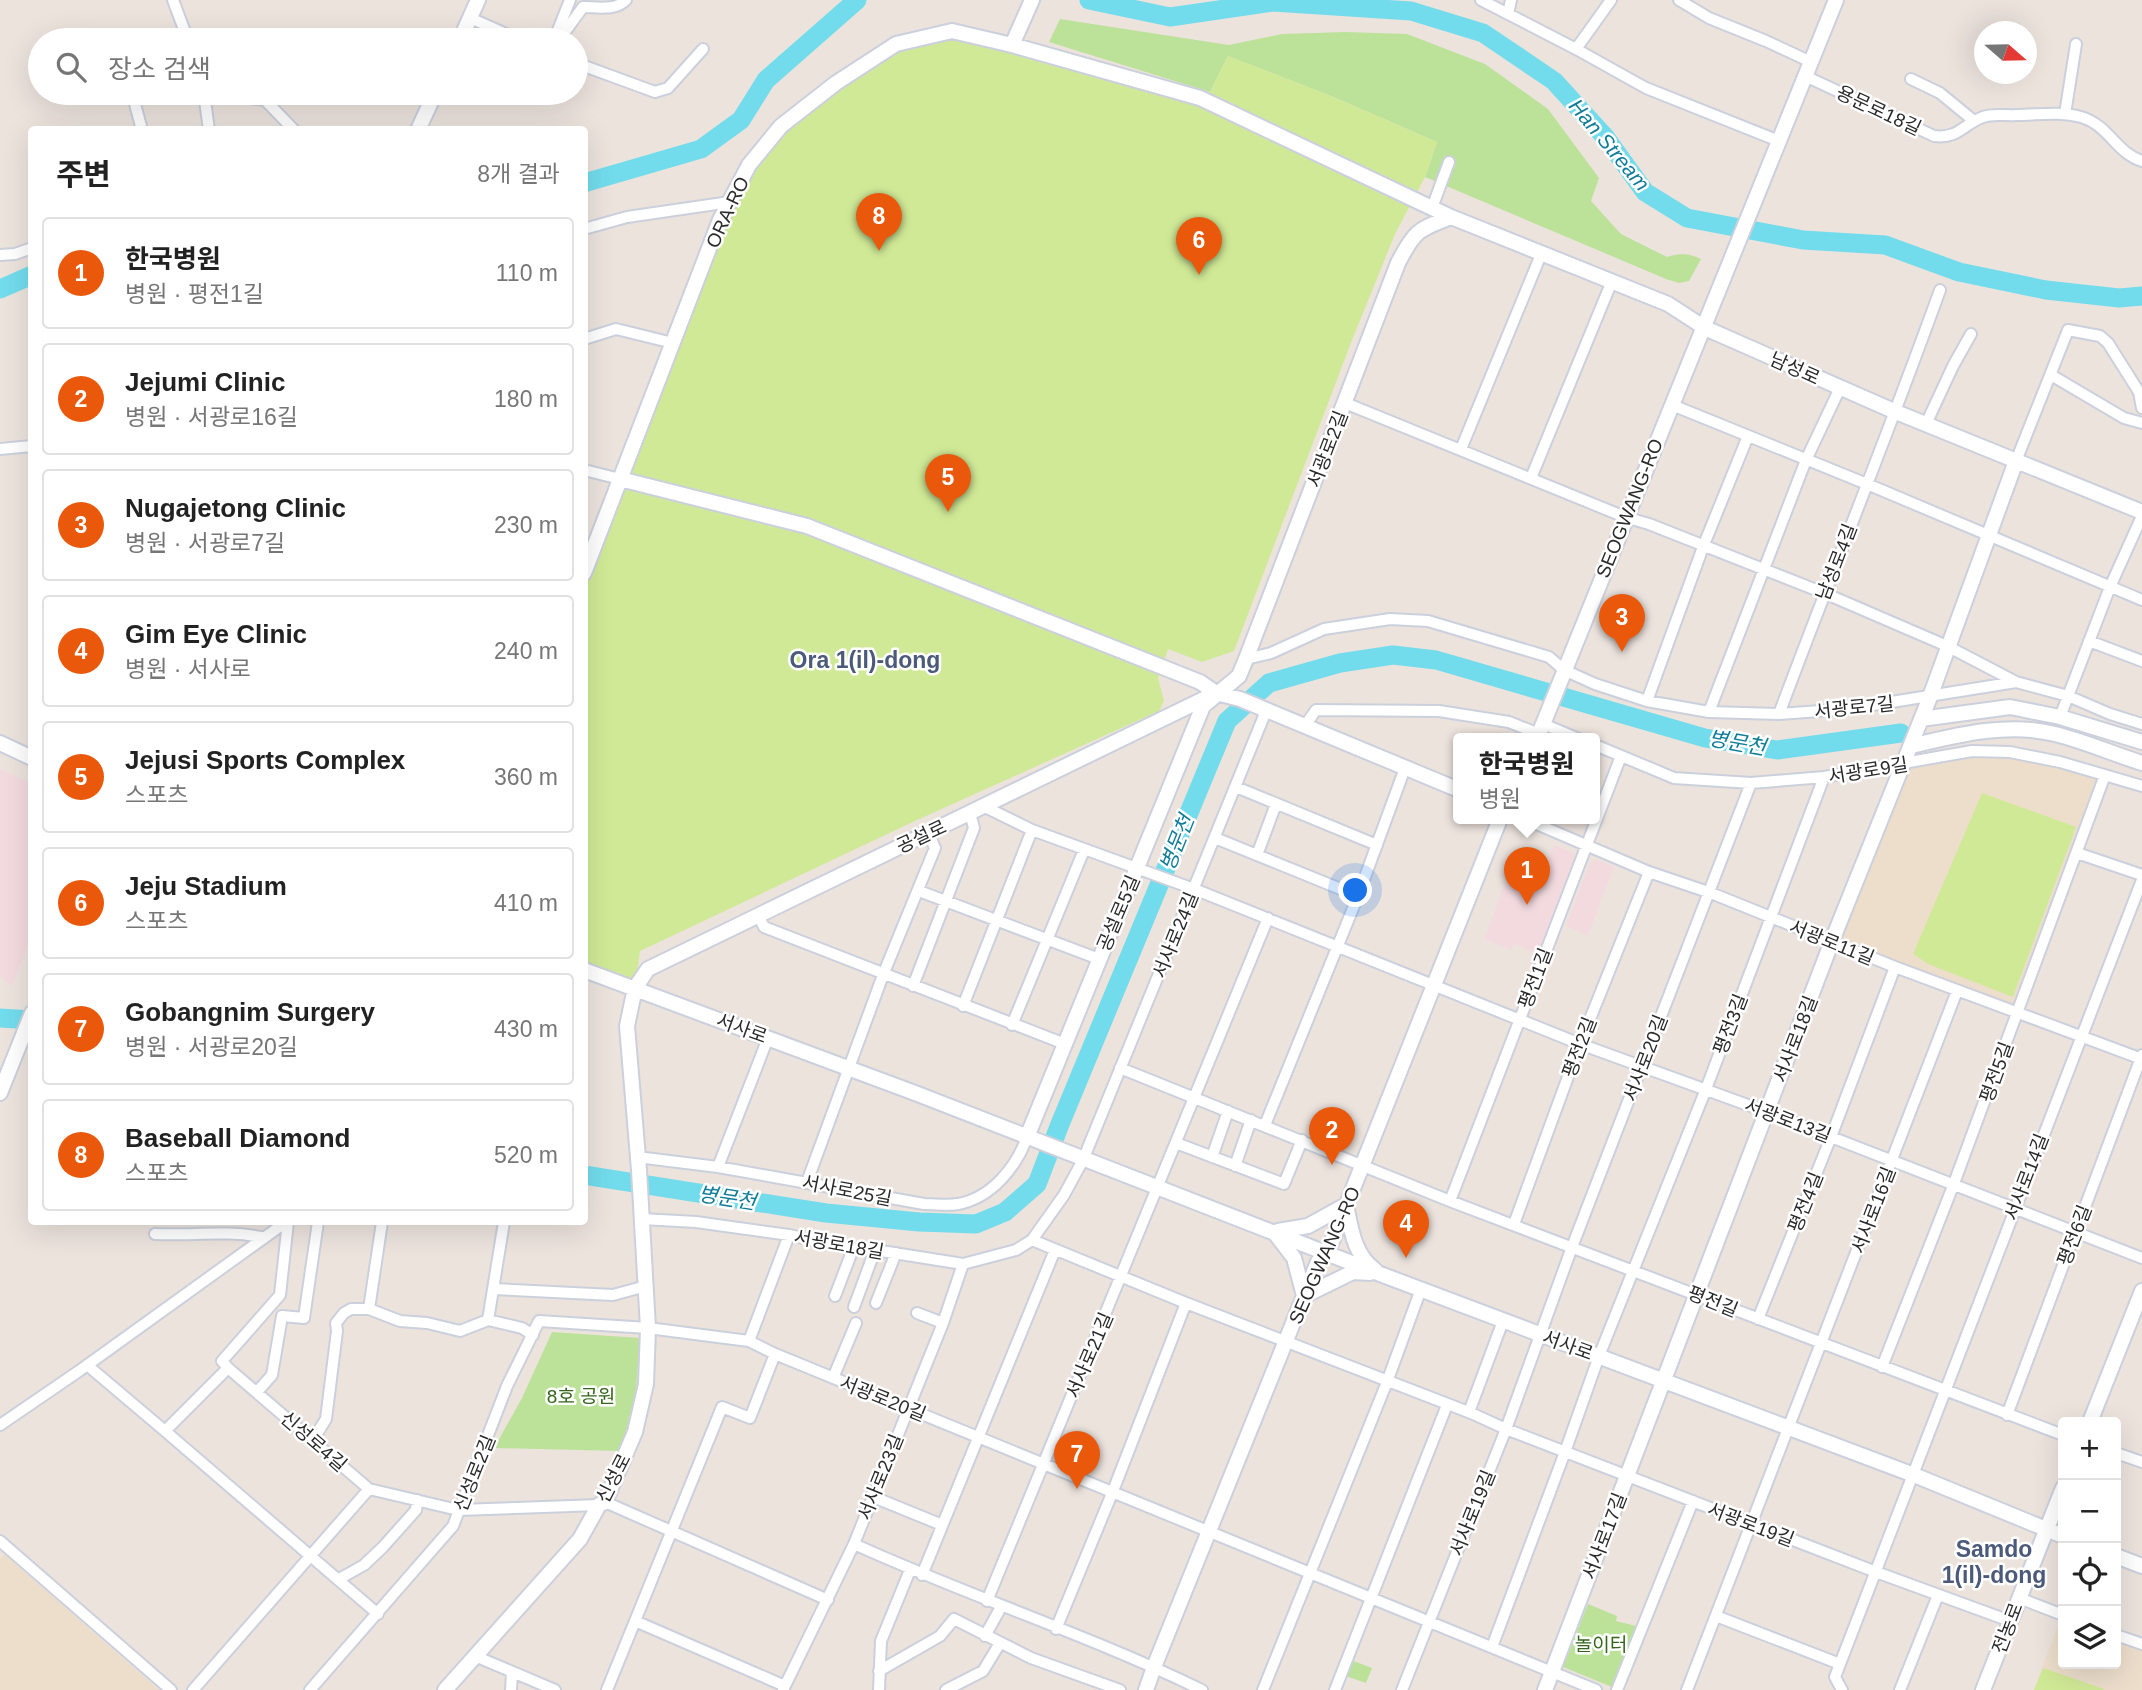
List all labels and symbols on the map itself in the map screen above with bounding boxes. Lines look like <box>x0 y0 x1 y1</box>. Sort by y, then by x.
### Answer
north arrow <box>1974 21 2037 84</box>
street label: 용문로18길 <box>1833 82 1924 139</box>
water label: Han Stream <box>1565 94 1654 195</box>
street label: ORA-RO <box>702 173 753 251</box>
pin: 8 <box>856 193 902 251</box>
pin: 6 <box>1176 217 1222 275</box>
street label: 남성로 <box>1767 348 1823 389</box>
street label: 서광로2길 <box>1303 408 1352 491</box>
street label: SEOGWANG-RO <box>1592 436 1667 581</box>
pin: 5 <box>925 454 971 512</box>
street label: 남성로4길 <box>1812 521 1861 604</box>
pin: 3 <box>1599 594 1645 652</box>
district label: Ora 1(il)-dong <box>790 647 940 673</box>
street label: 서광로7길 <box>1813 693 1895 722</box>
water label: 병문천 <box>1707 726 1770 759</box>
street label: 서광로9길 <box>1827 754 1909 787</box>
water label: 병문천 <box>1155 809 1199 874</box>
street label: 공설로 <box>893 816 949 857</box>
pin: 1 <box>1504 847 1550 905</box>
street label: 공설로5길 <box>1093 872 1144 954</box>
your location <box>1338 873 1372 907</box>
street label: 서사로24길 <box>1149 889 1202 981</box>
street label: 서광로11길 <box>1786 916 1877 969</box>
street label: 평전1길 <box>1514 945 1557 1011</box>
street label: 평전3길 <box>1709 991 1752 1057</box>
street label: 서사로18길 <box>1769 993 1822 1085</box>
street label: 서사로 <box>714 1010 770 1047</box>
street label: 서사로20길 <box>1619 1012 1672 1104</box>
street label: 평전2길 <box>1558 1014 1601 1080</box>
street label: 평전5길 <box>1976 1039 2017 1105</box>
street label: 서광로13길 <box>1742 1094 1834 1147</box>
pin: 2 <box>1309 1107 1355 1165</box>
street label: 서사로14길 <box>2000 1131 2053 1223</box>
street label: 서사로16길 <box>1847 1164 1900 1256</box>
street label: 평전4길 <box>1784 1169 1827 1235</box>
street label: 서사로25길 <box>800 1171 894 1209</box>
water label: 병문천 <box>697 1182 760 1214</box>
street label: SEOGWANG-RO <box>1285 1183 1364 1327</box>
pin: 4 <box>1383 1200 1429 1258</box>
street label: 평전6길 <box>2053 1202 2096 1268</box>
street label: 서광로18길 <box>792 1226 886 1263</box>
street label: 평전길 <box>1685 1282 1741 1321</box>
street label: 서사로21길 <box>1062 1309 1117 1401</box>
street label: 서사로 <box>1540 1327 1596 1364</box>
street label: 서광로20길 <box>837 1372 929 1425</box>
park label: 8호 공원 <box>547 1386 615 1407</box>
street label: 신성로4길 <box>276 1407 351 1476</box>
street label: 서사로23길 <box>854 1431 907 1523</box>
pin: 7 <box>1054 1431 1100 1489</box>
street label: 신성로2길 <box>450 1432 499 1514</box>
street label: 신성로 <box>592 1450 635 1506</box>
street label: 서사로19길 <box>1446 1467 1499 1559</box>
street label: 서사로17길 <box>1578 1490 1631 1582</box>
street label: 서광로19길 <box>1705 1498 1797 1551</box>
district label: Samdo 1(il)-dong <box>1942 1536 2046 1588</box>
street label: 전농로 <box>1988 1600 2027 1656</box>
park label: 놀이터 <box>1575 1634 1627 1655</box>

